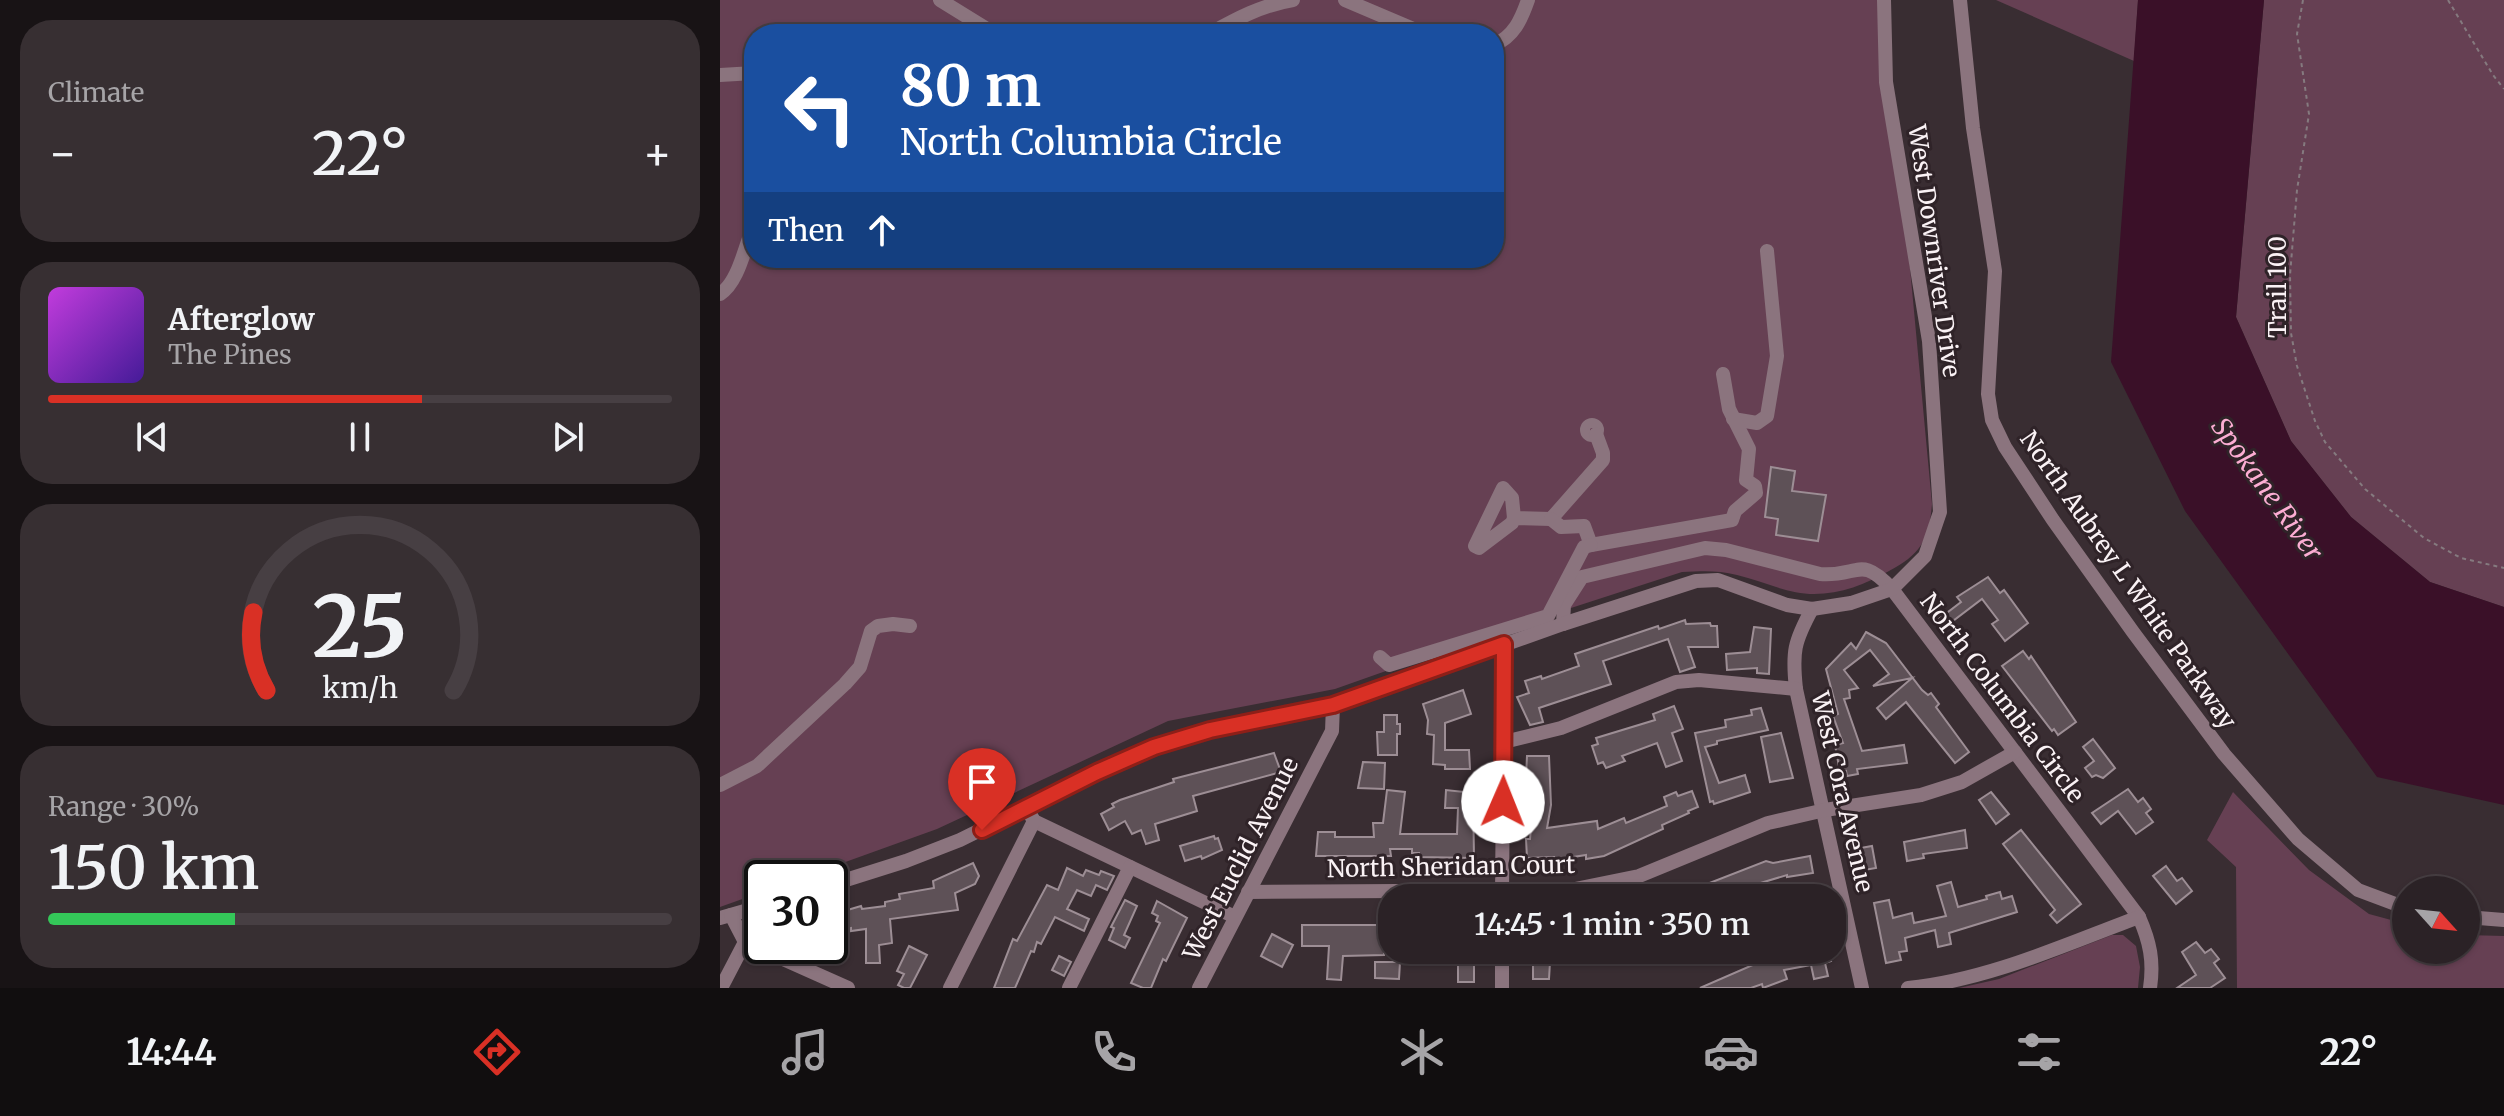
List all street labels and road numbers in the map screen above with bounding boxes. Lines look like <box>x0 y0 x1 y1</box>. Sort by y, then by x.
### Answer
street label: West Downriver Drive <box>1901 122 1968 379</box>
street label: Trail 100 <box>2262 236 2293 338</box>
street label: North Aubrey L White Parkway <box>2013 425 2243 735</box>
street label: North Columbia Circle <box>1913 587 2091 809</box>
street label: West Cora Avenue <box>1804 688 1881 895</box>
street label: West Euclid Avenue <box>1175 752 1305 966</box>
street label: North Sheridan Court <box>1327 849 1576 884</box>

